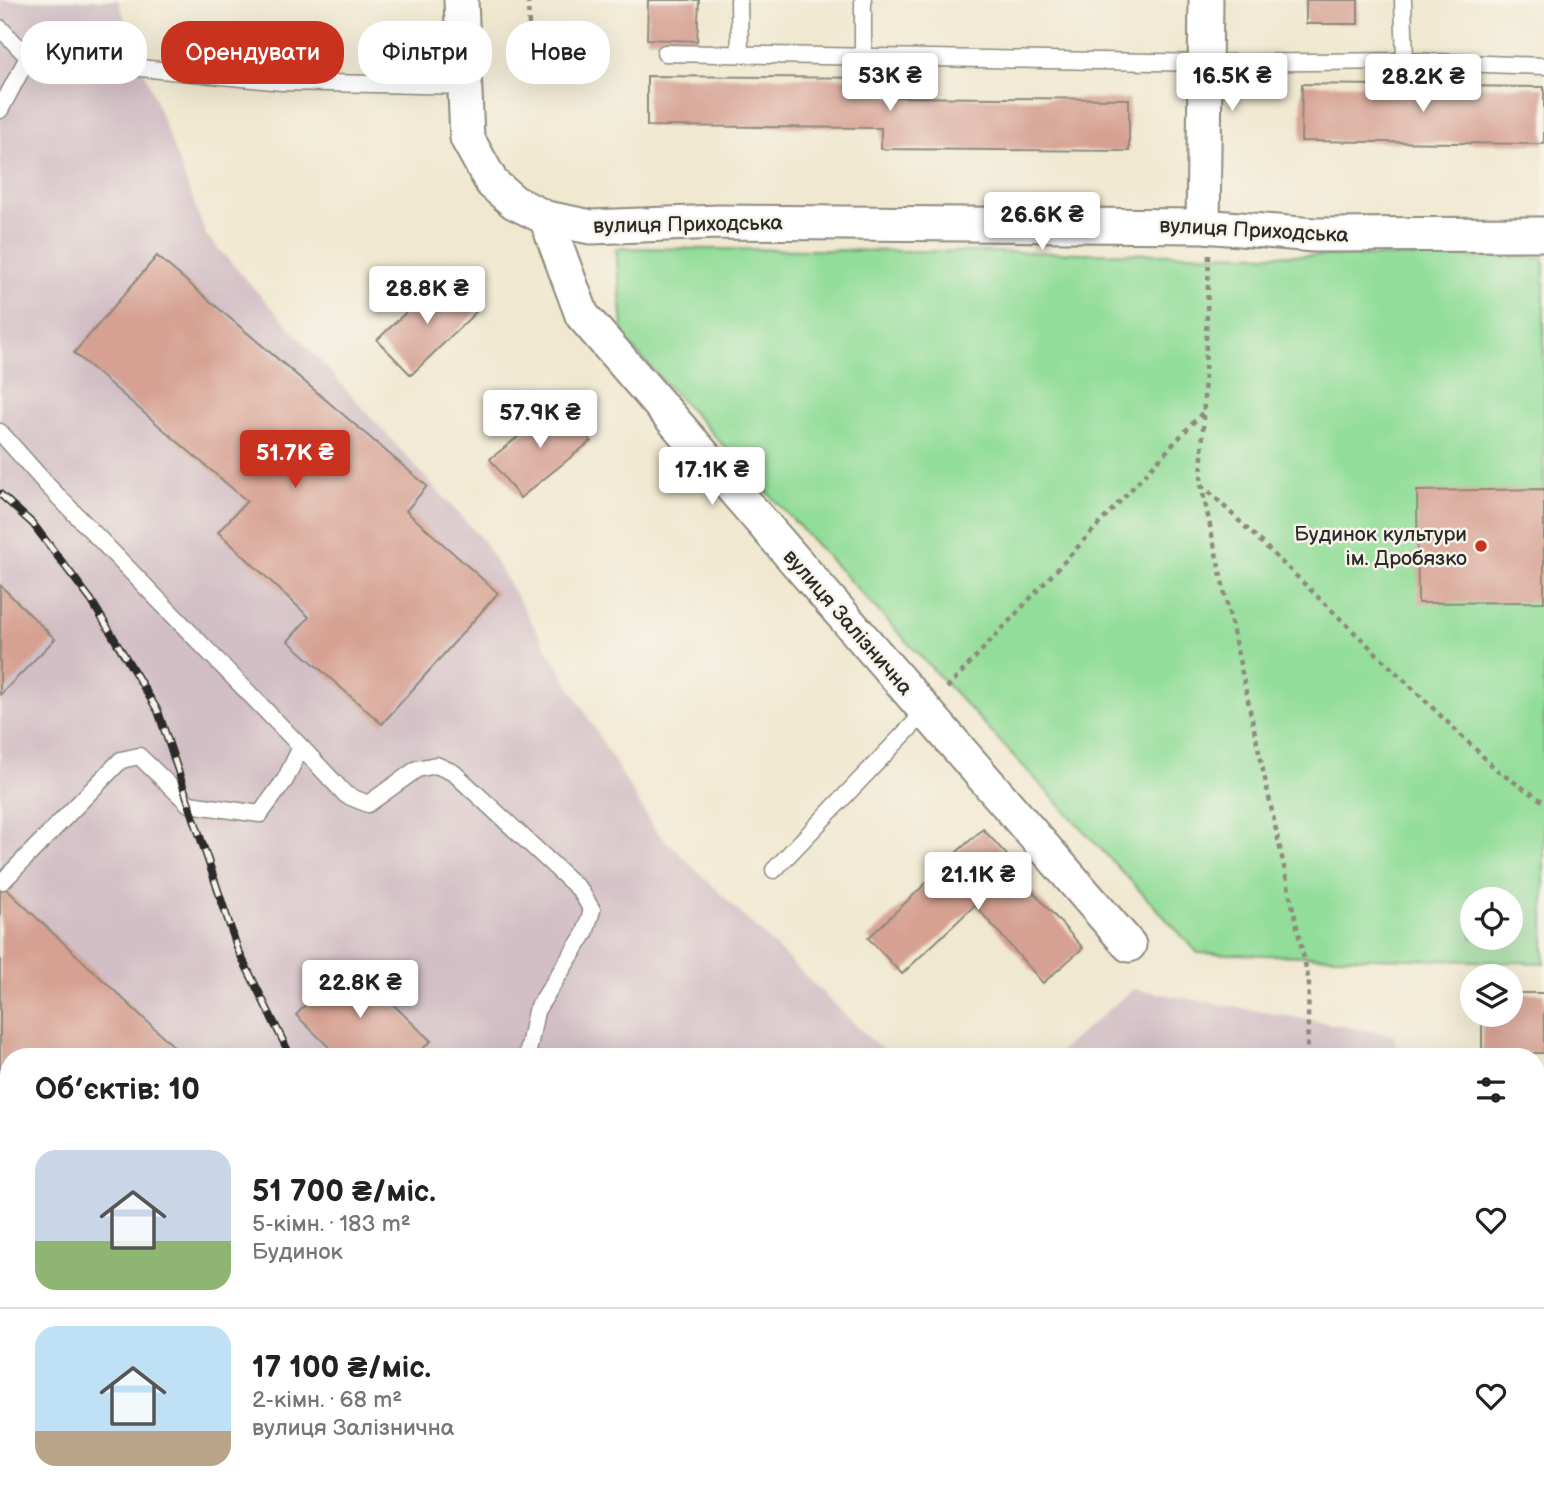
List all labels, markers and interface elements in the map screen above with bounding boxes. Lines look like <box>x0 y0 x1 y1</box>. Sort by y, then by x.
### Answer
chip: Купити <box>21 21 147 84</box>
chip: Орендувати <box>161 21 344 84</box>
chip: Фільтри <box>358 21 492 84</box>
chip: Нове <box>506 21 610 84</box>
pin: 53K ₴ <box>841 54 939 113</box>
pin: 16.5K ₴ <box>1167 54 1297 113</box>
pin: 28.2K ₴ <box>1358 54 1488 114</box>
text: 53K ₴ <box>858 62 922 90</box>
text: 16.5K ₴ <box>1192 62 1272 90</box>
text: 28.2K ₴ <box>1381 63 1465 91</box>
pin: 26.6K ₴ <box>977 192 1107 252</box>
text: 26.6K ₴ <box>1000 201 1084 229</box>
street label: вулиця Приходська <box>593 210 784 239</box>
street label: вулиця Приходська <box>1159 213 1350 248</box>
pin: 28.8K ₴ <box>362 266 492 326</box>
text: 28.8K ₴ <box>385 275 469 303</box>
pin: 57.9K ₴ <box>475 391 605 450</box>
text: 57.9K ₴ <box>499 399 581 427</box>
pin: 51.7K ₴ <box>230 430 360 490</box>
text: 51.7K ₴ <box>256 439 334 467</box>
pin: 17.1K ₴ <box>647 448 777 507</box>
text: 17.1K ₴ <box>675 456 749 484</box>
place label: Будинок культури ім. Дробязко <box>1294 522 1467 571</box>
marker: Будинок культури ім. Дробязко <box>1473 538 1489 554</box>
street label: вулиця Залізнична <box>778 544 918 701</box>
pin: 21.1K ₴ <box>913 852 1043 912</box>
text: 21.1K ₴ <box>941 861 1015 889</box>
map controls <box>1460 887 1523 1027</box>
button: locate <box>1460 887 1523 950</box>
pin: 22.8K ₴ <box>295 960 425 1020</box>
button: layers <box>1460 964 1523 1027</box>
text: 22.8K ₴ <box>318 969 402 997</box>
icon: filters <box>1472 1071 1510 1109</box>
text: Об’єктів: 10 <box>35 1072 200 1108</box>
text: 51 700 ₴/міс. <box>252 1174 436 1210</box>
icon: home <box>91 1178 175 1262</box>
icon: heart <box>1472 1201 1510 1239</box>
text: 5-кімн. · 183 m² <box>252 1210 411 1238</box>
text: Будинок <box>252 1238 343 1266</box>
text: 17 100 ₴/міс. <box>252 1350 431 1386</box>
icon: home <box>91 1354 175 1438</box>
icon: heart <box>1472 1377 1510 1415</box>
text: 2-кімн. · 68 m² <box>252 1386 402 1414</box>
text: вулиця Залізнична <box>252 1414 454 1442</box>

